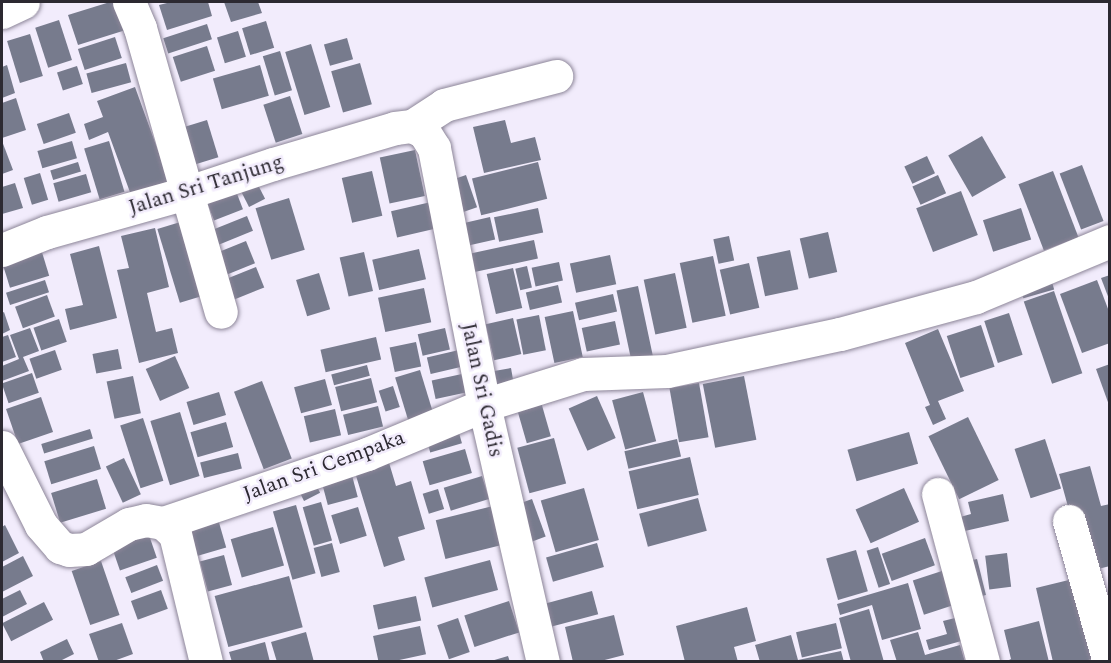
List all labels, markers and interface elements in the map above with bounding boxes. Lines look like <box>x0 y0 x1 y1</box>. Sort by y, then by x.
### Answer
street label: Jalan Sri Tanjung <box>126 149 286 221</box>
street label: Jalan Sri Gadis <box>455 321 509 459</box>
street label: Jalan Sri Cempaka <box>240 425 408 507</box>

